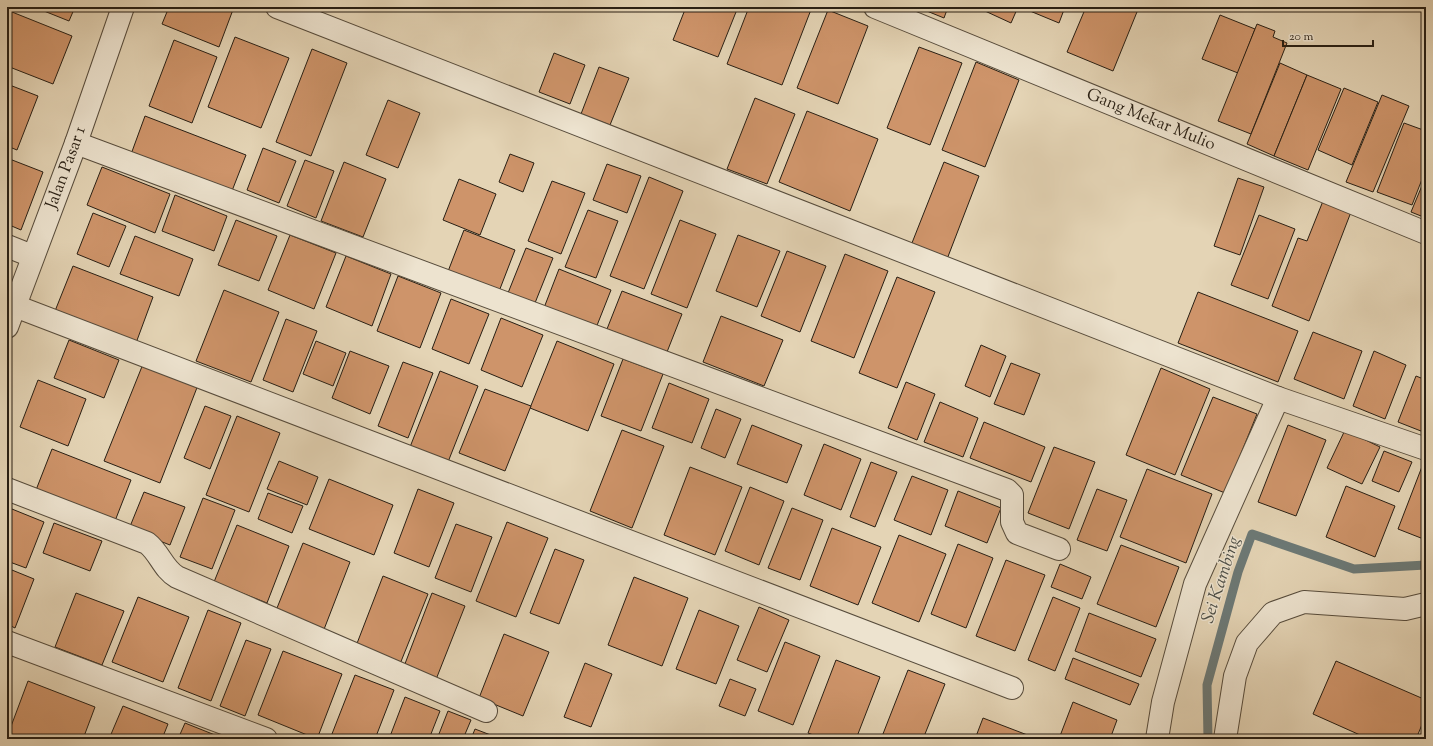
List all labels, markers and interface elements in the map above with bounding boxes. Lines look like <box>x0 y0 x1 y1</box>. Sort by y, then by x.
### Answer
scale bar <box>1283 22 1373 48</box>
text: 20 m <box>1289 28 1314 46</box>
street label: Gang Mekar Mulio <box>1082 83 1219 157</box>
street label: Jalan Pasar 1 <box>40 123 93 213</box>
water label: Sei Kambing <box>1196 533 1248 627</box>

